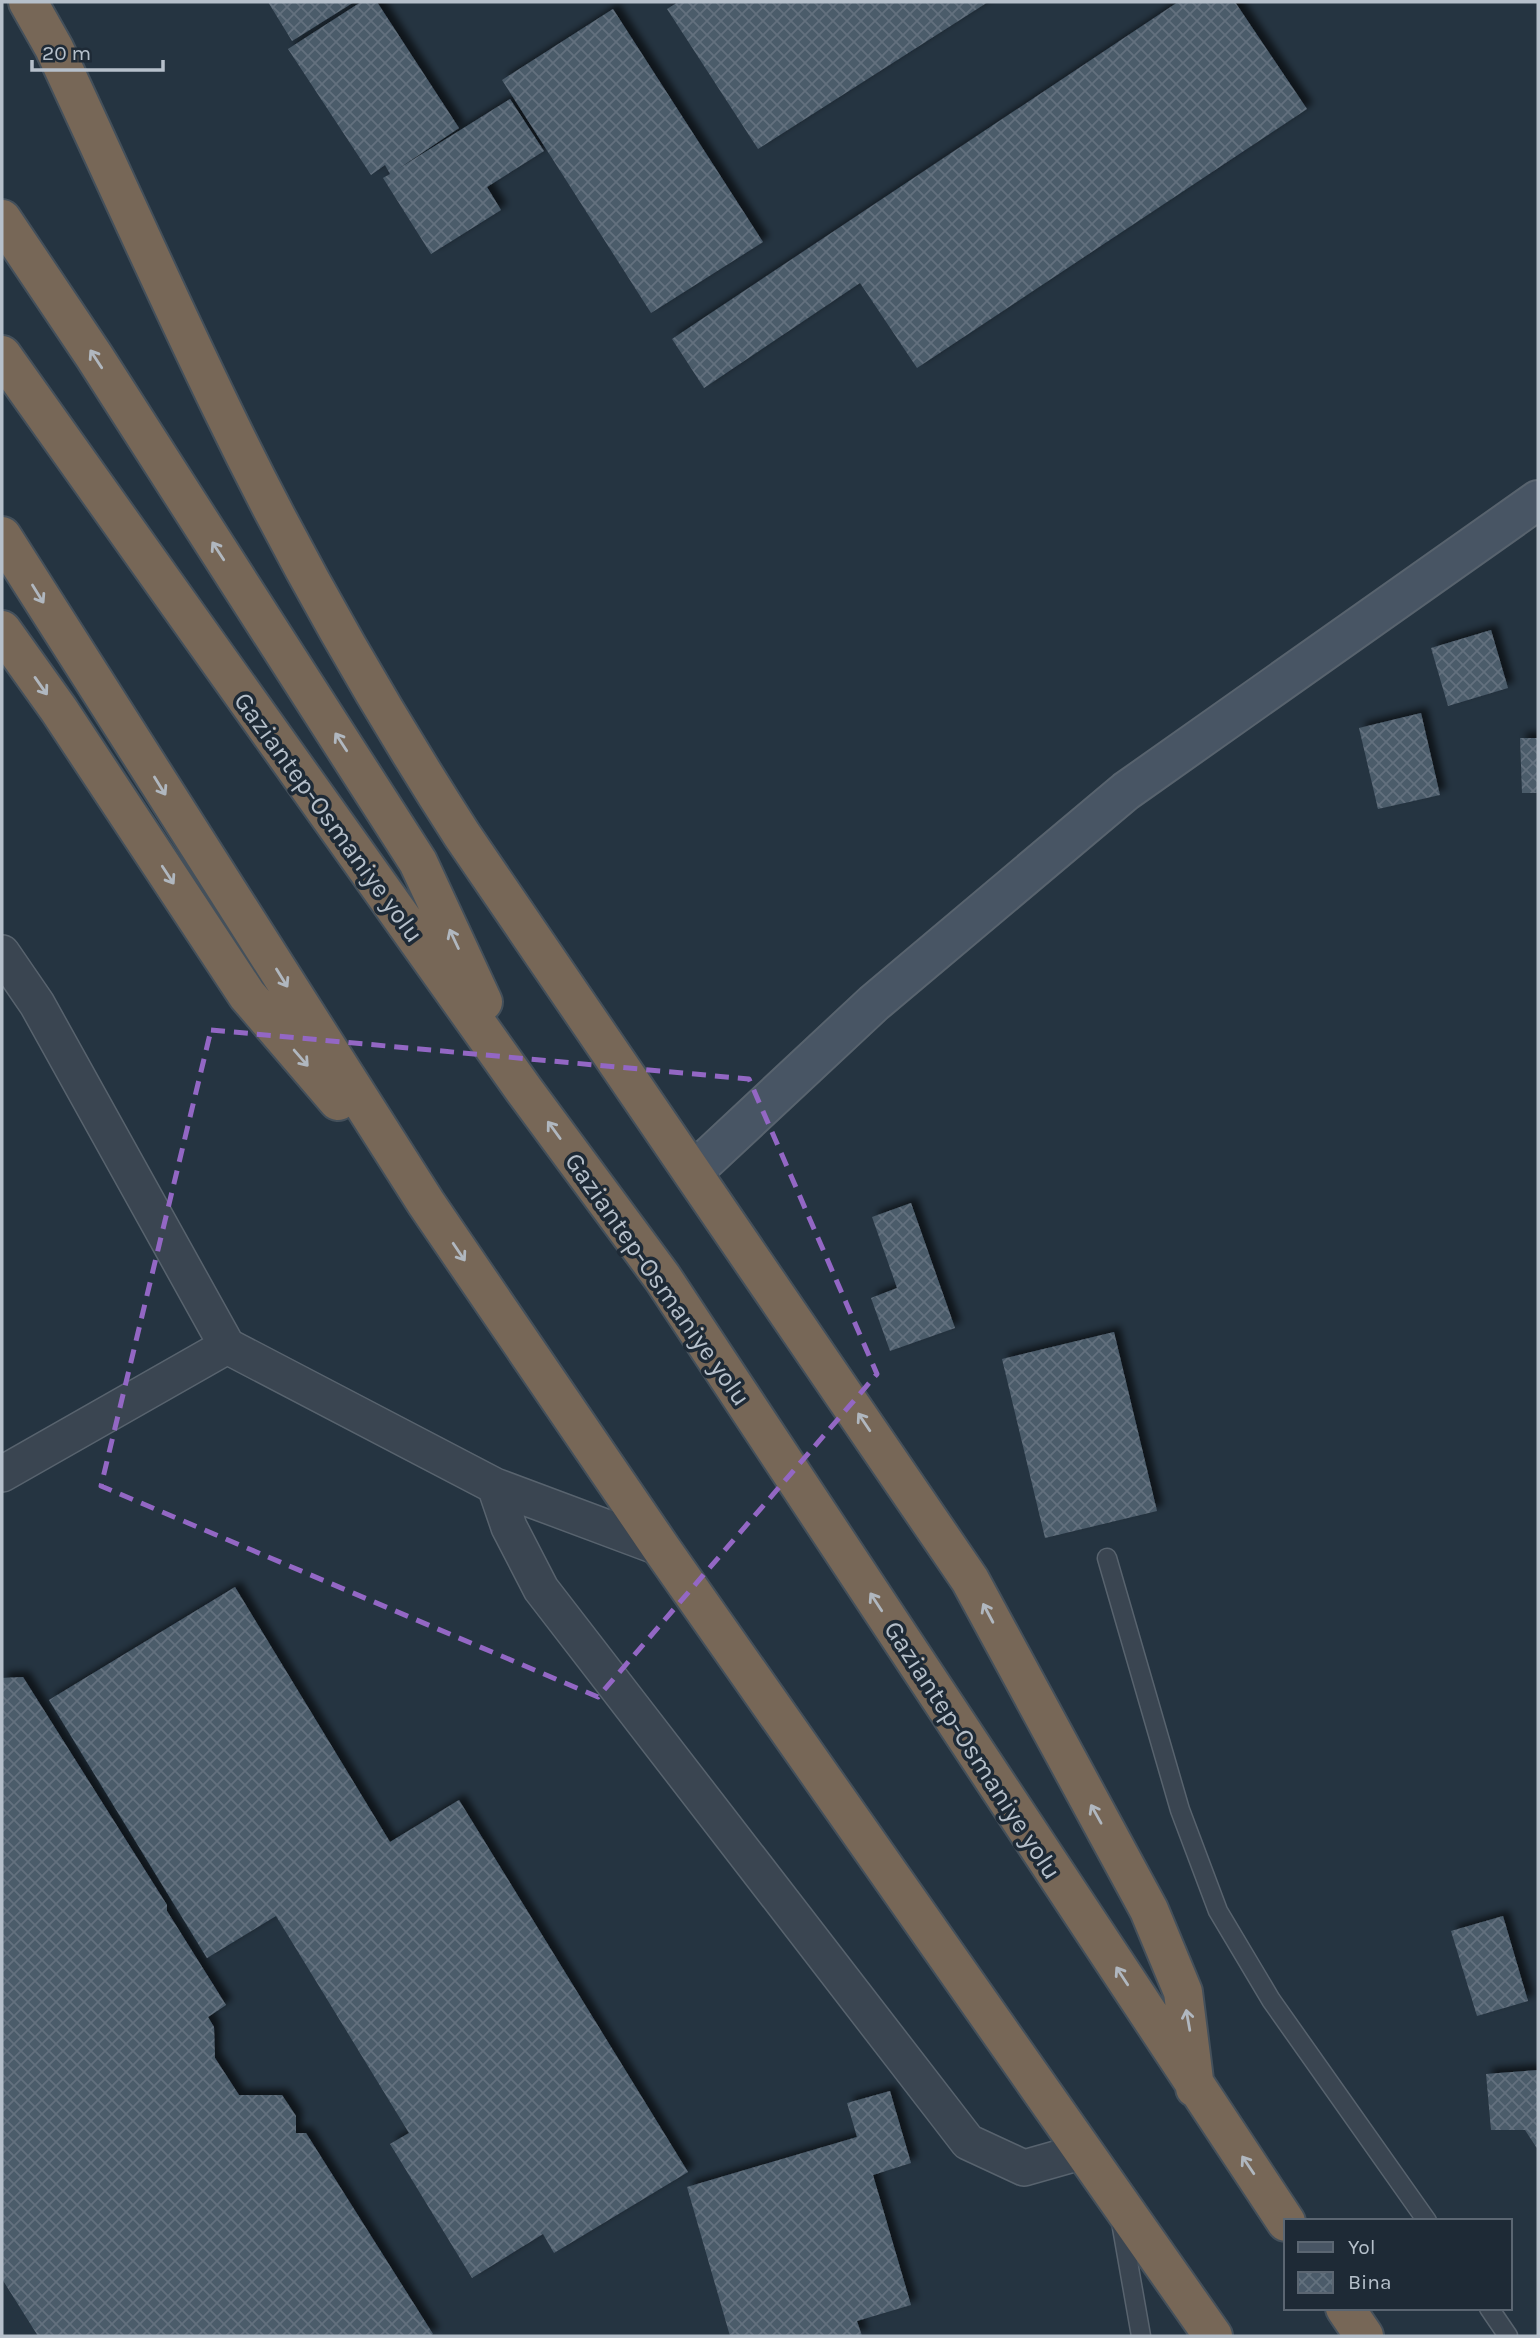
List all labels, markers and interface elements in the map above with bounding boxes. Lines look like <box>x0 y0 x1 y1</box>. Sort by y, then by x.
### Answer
scale bar <box>32 28 163 72</box>
text: 20 m <box>42 41 91 65</box>
one-way arrow <box>88 350 103 369</box>
one-way arrow <box>210 542 225 561</box>
one-way arrow <box>31 584 46 603</box>
one-way arrow <box>34 676 48 695</box>
street label: Gaziantep-Osmaniye yolu <box>227 686 430 949</box>
one-way arrow <box>334 733 348 753</box>
one-way arrow <box>153 776 168 795</box>
one-way arrow <box>160 865 175 884</box>
one-way arrow <box>447 929 460 950</box>
one-way arrow <box>275 968 290 987</box>
one-way arrow <box>293 1049 309 1067</box>
one-way arrow <box>547 1122 562 1140</box>
street label: Gaziantep-Osmaniye yolu <box>558 1147 757 1412</box>
one-way arrow <box>452 1241 466 1261</box>
one-way arrow <box>857 1413 872 1432</box>
one-way arrow <box>868 1593 883 1612</box>
one-way arrow <box>980 1604 994 1624</box>
street label: Gaziantep-Osmaniye yolu <box>877 1615 1068 1885</box>
one-way arrow <box>1088 1804 1102 1824</box>
one-way arrow <box>1114 1967 1129 1986</box>
one-way arrow <box>1180 2009 1194 2032</box>
one-way arrow <box>1241 2156 1255 2176</box>
legend <box>1284 2219 1512 2310</box>
text: Yol <box>1348 2235 1376 2259</box>
text: Bina <box>1348 2270 1392 2294</box>

